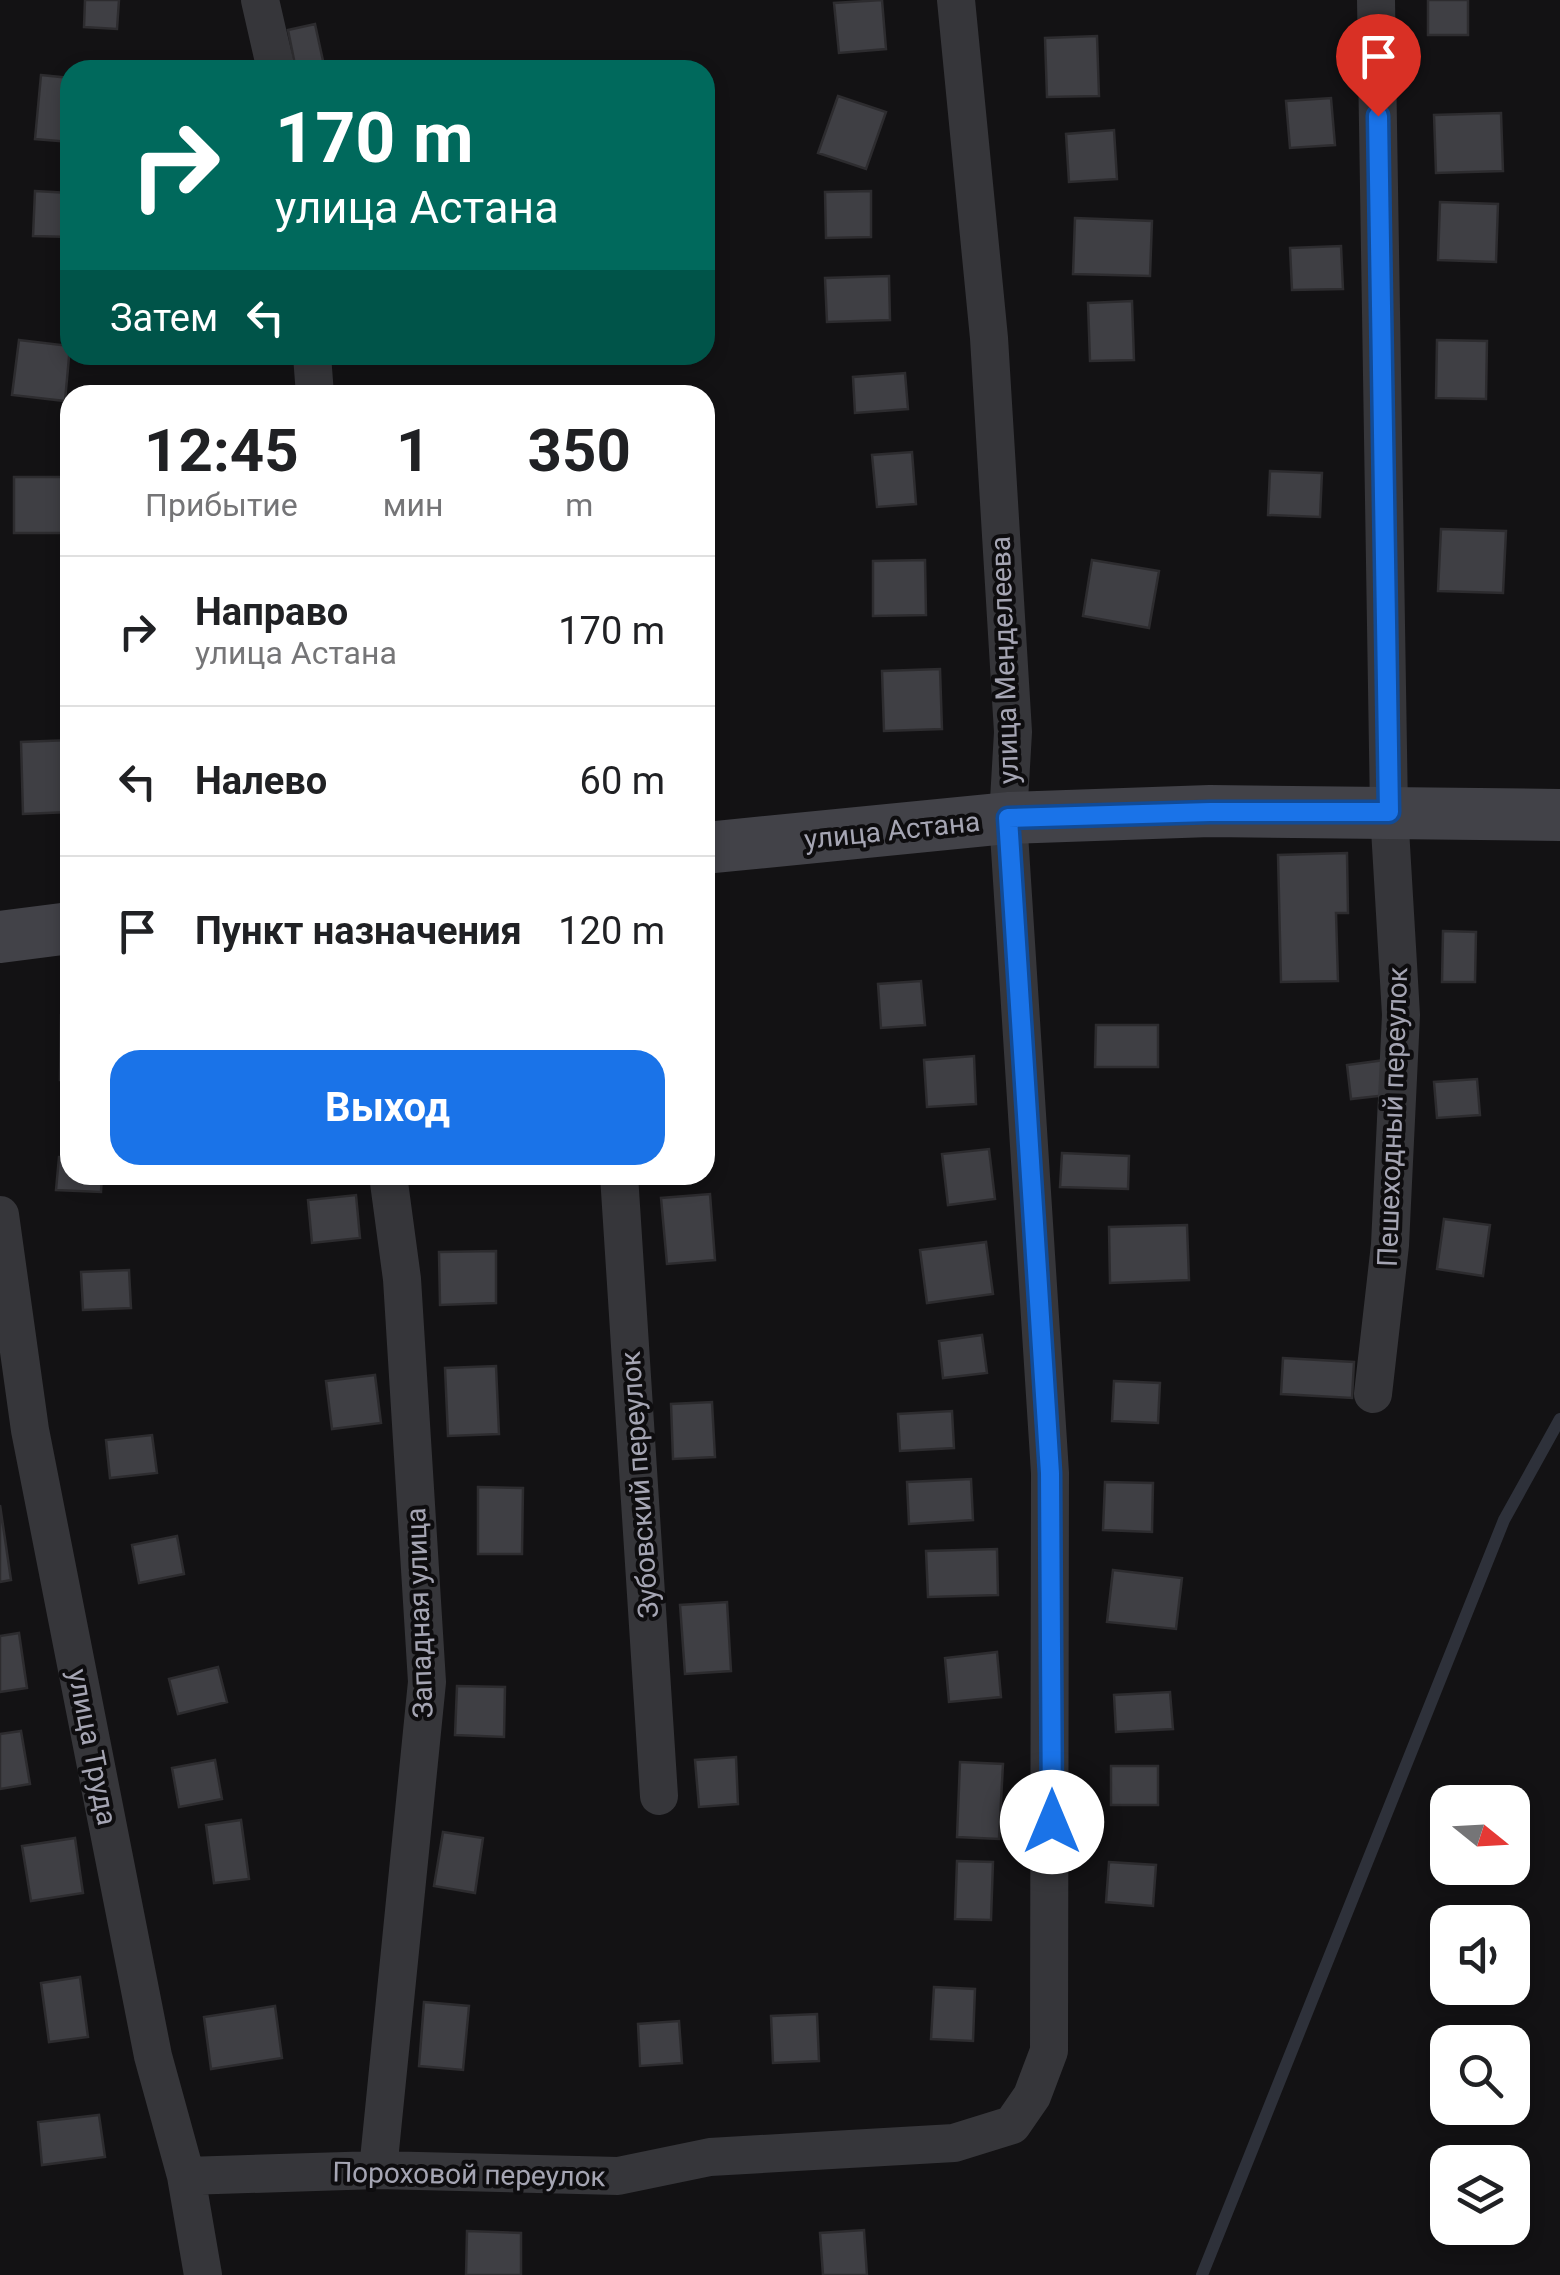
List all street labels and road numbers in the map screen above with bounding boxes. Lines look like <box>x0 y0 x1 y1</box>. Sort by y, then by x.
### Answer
street label: улица Менделеева <box>984 535 1025 785</box>
street label: улица Астана <box>803 805 982 856</box>
street label: Пешеходный переулок <box>1371 966 1414 1268</box>
street label: Зубовский переулок <box>614 1350 665 1620</box>
street label: Западная улица <box>399 1507 440 1719</box>
street label: улица Труда <box>61 1666 124 1828</box>
street label: Пороховой переулок <box>332 2156 606 2193</box>

